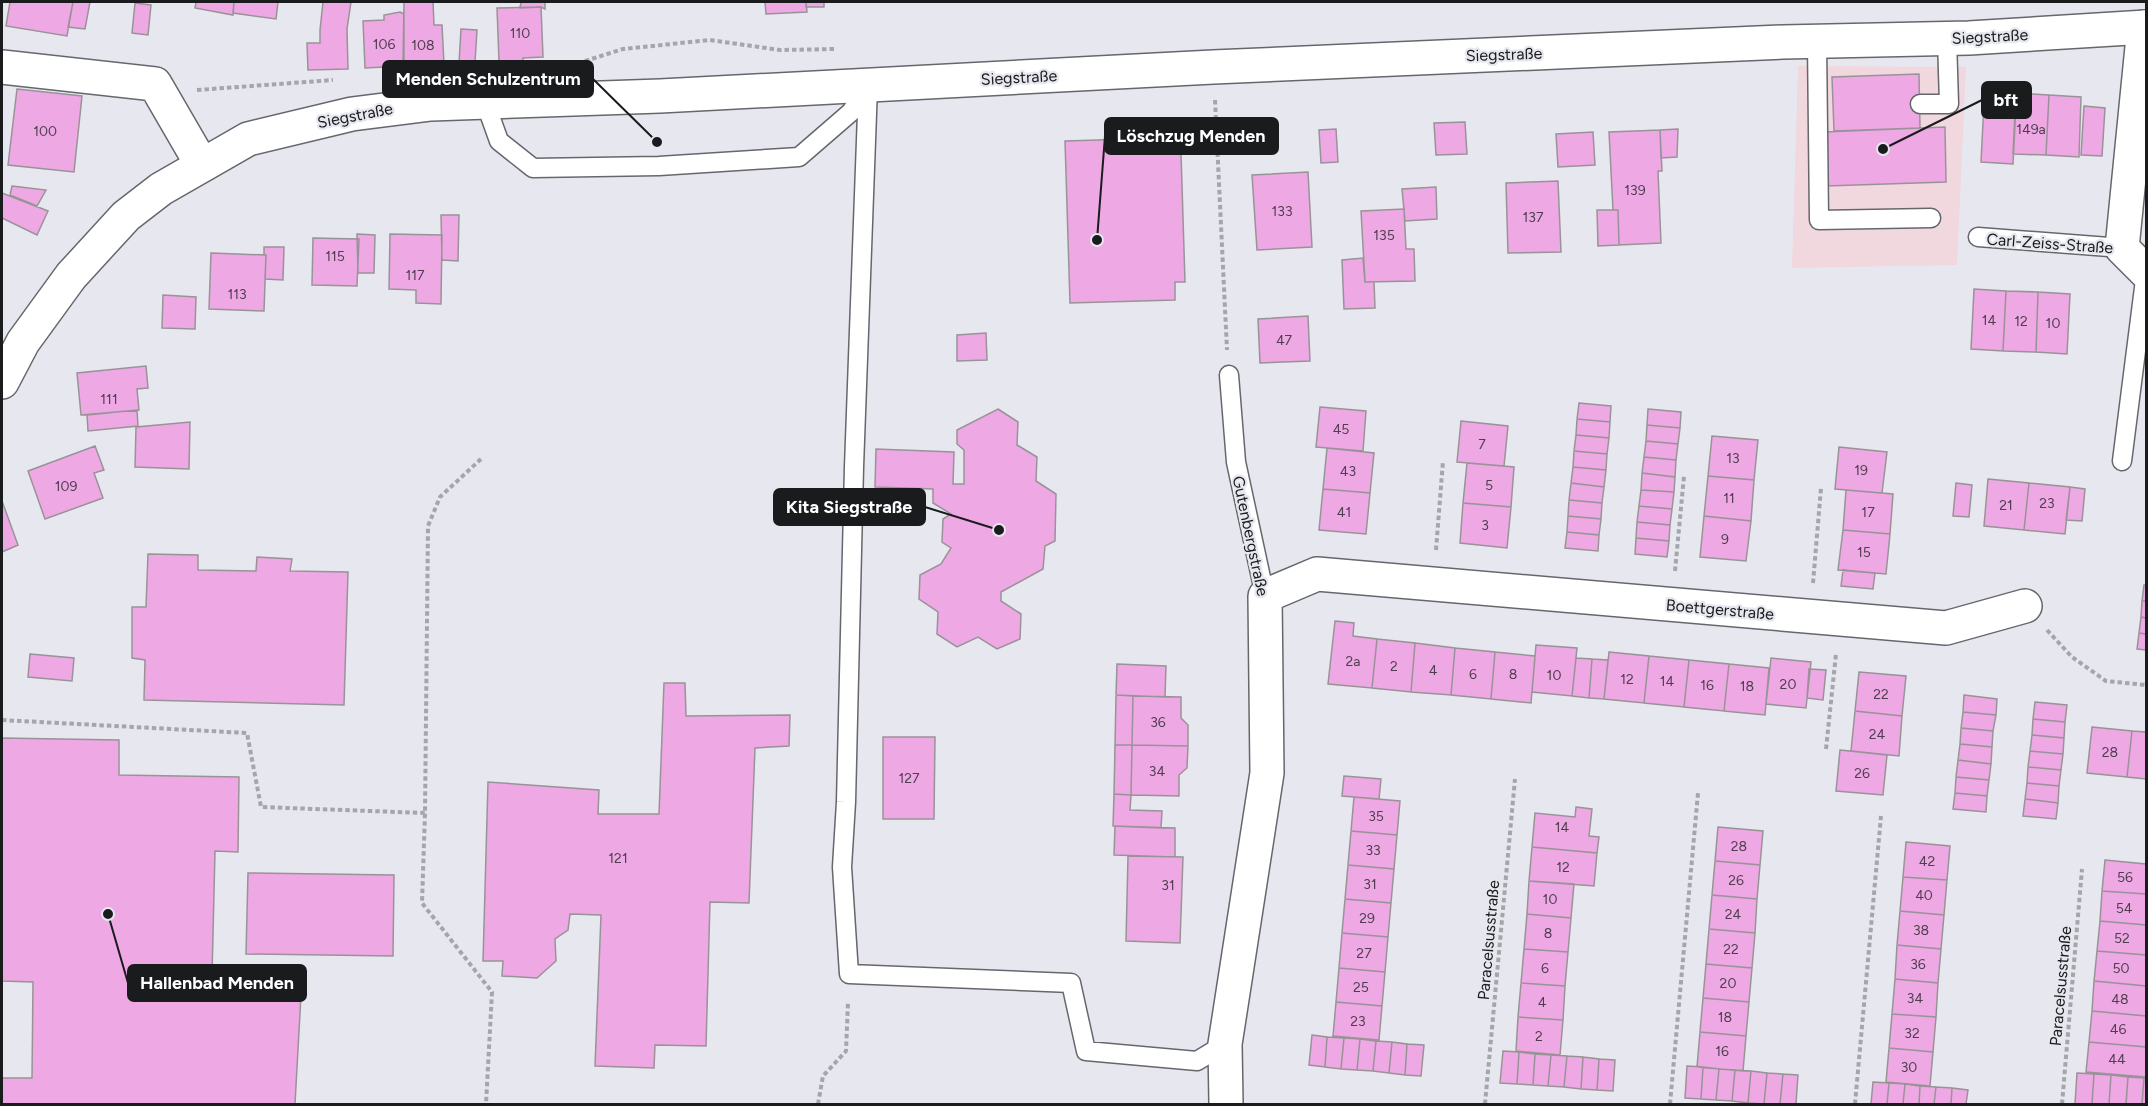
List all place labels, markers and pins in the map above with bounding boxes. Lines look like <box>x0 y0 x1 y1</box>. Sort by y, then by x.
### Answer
callout: Menden Schulzentrum <box>383 61 593 97</box>
callout: bft <box>1982 82 2031 118</box>
callout: Löschzug Menden <box>1105 118 1278 154</box>
callout: Kita Siegstraße <box>774 489 925 525</box>
callout: Hallenbad Menden <box>128 965 306 1001</box>

